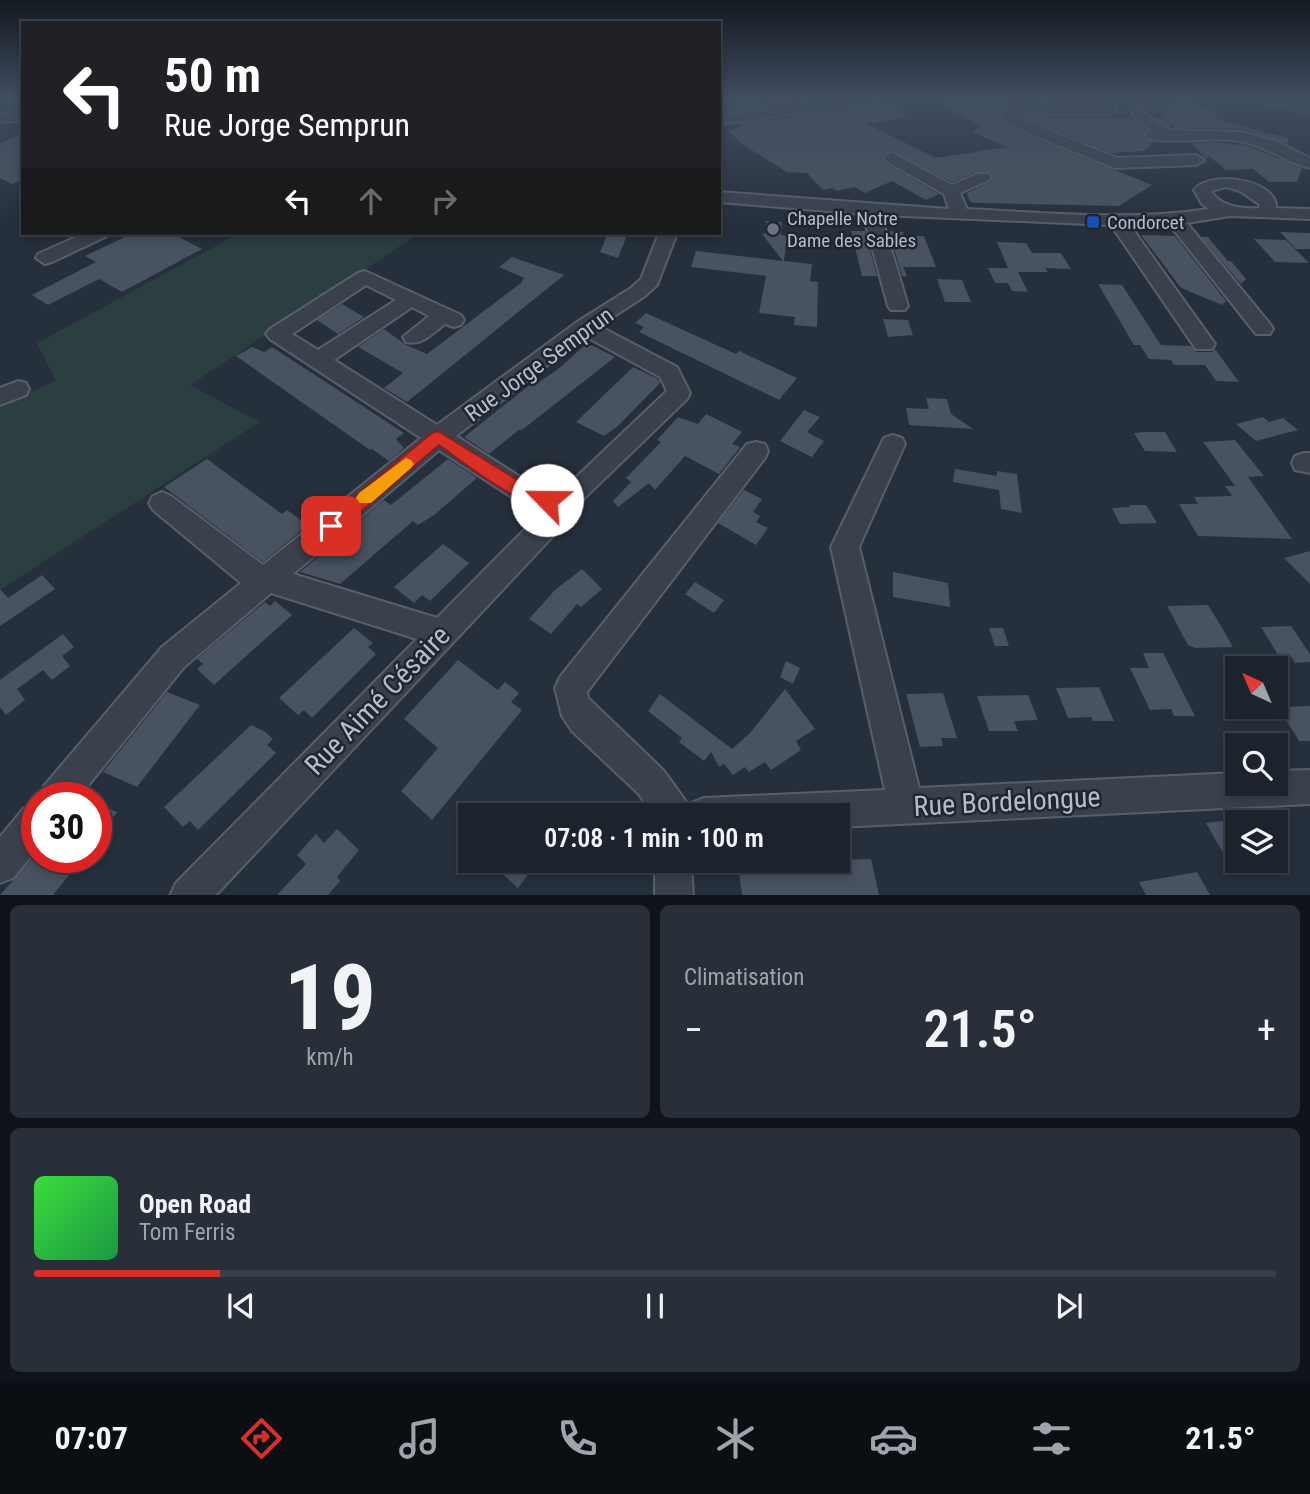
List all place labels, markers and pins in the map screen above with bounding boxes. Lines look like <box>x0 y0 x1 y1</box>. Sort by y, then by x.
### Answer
place label: Chapelle Notre Dame des Sables <box>787 207 916 252</box>
place label: Condorcet <box>1107 211 1184 234</box>
marker: Condorcet <box>1085 214 1101 230</box>
marker: Chapelle Notre Dame des Sables <box>765 221 781 237</box>
pin <box>301 496 361 556</box>

